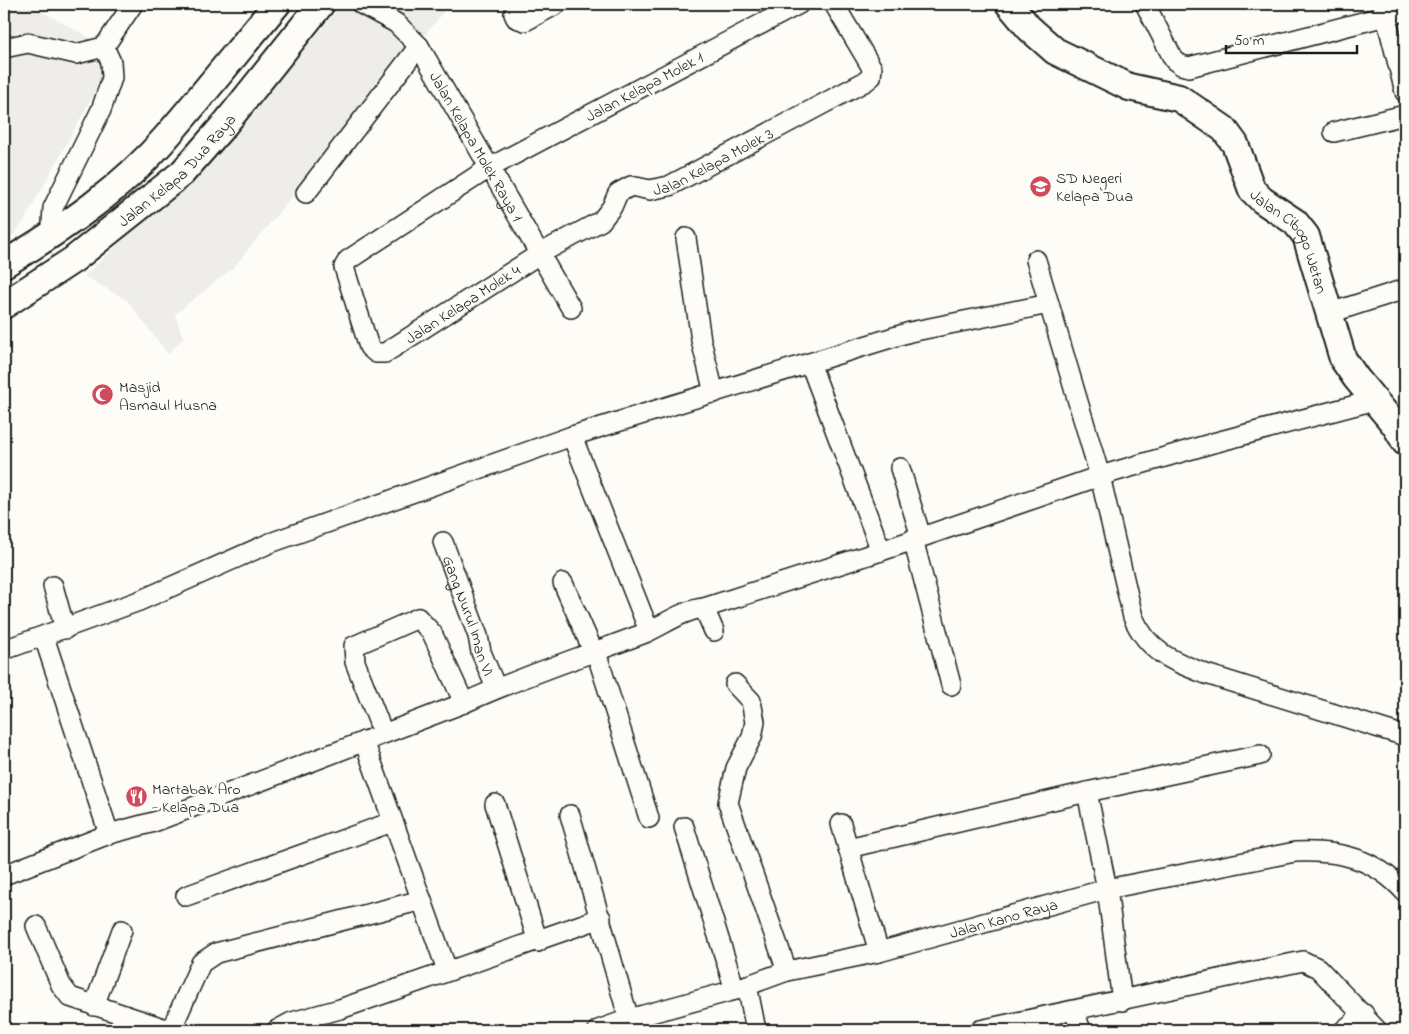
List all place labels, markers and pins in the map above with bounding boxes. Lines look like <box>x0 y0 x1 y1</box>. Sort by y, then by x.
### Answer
place label: SD Negeri Kelapa Dua <box>1056 167 1133 209</box>
school or university icon: SD Negeri Kelapa Dua <box>1028 174 1052 198</box>
place label: Masjid Asmaul Husna <box>119 376 217 418</box>
mosque icon: Masjid Asmaul Husna <box>91 383 115 407</box>
place label: Martabak Aro - Kelapa Dua <box>152 778 241 820</box>
restaurant icon: Martabak Aro - Kelapa Dua <box>124 785 148 809</box>

